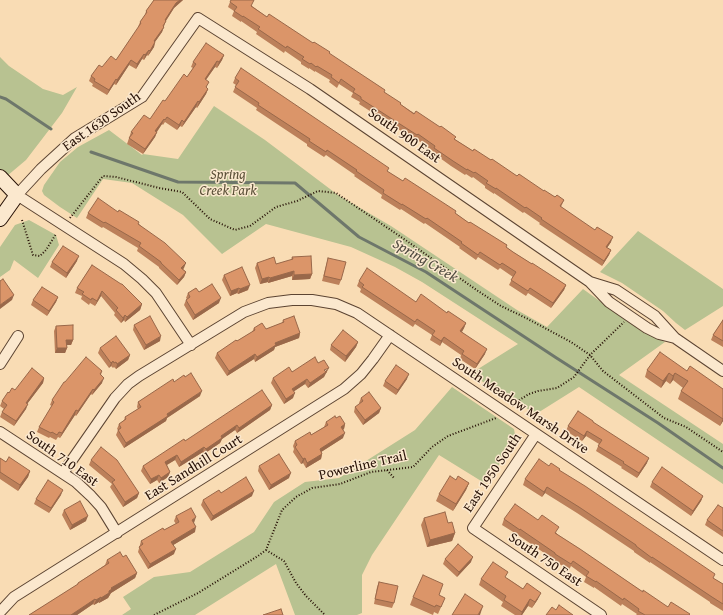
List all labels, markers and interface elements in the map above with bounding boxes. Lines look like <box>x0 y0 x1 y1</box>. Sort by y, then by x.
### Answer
street label: East 1630 South <box>60 89 144 155</box>
street label: South 900 East <box>364 105 444 167</box>
park label: Spring Creek Park <box>199 167 257 200</box>
water label: Spring Creek <box>389 235 461 287</box>
street label: South Meadow Marsh Drive <box>448 354 592 458</box>
street label: South 710 East <box>23 427 101 491</box>
street label: East 1950 South <box>460 430 526 516</box>
street label: East Sandhill Court <box>142 431 246 505</box>
street label: Powerline Trail <box>317 448 409 484</box>
street label: South 750 East <box>505 529 585 591</box>

